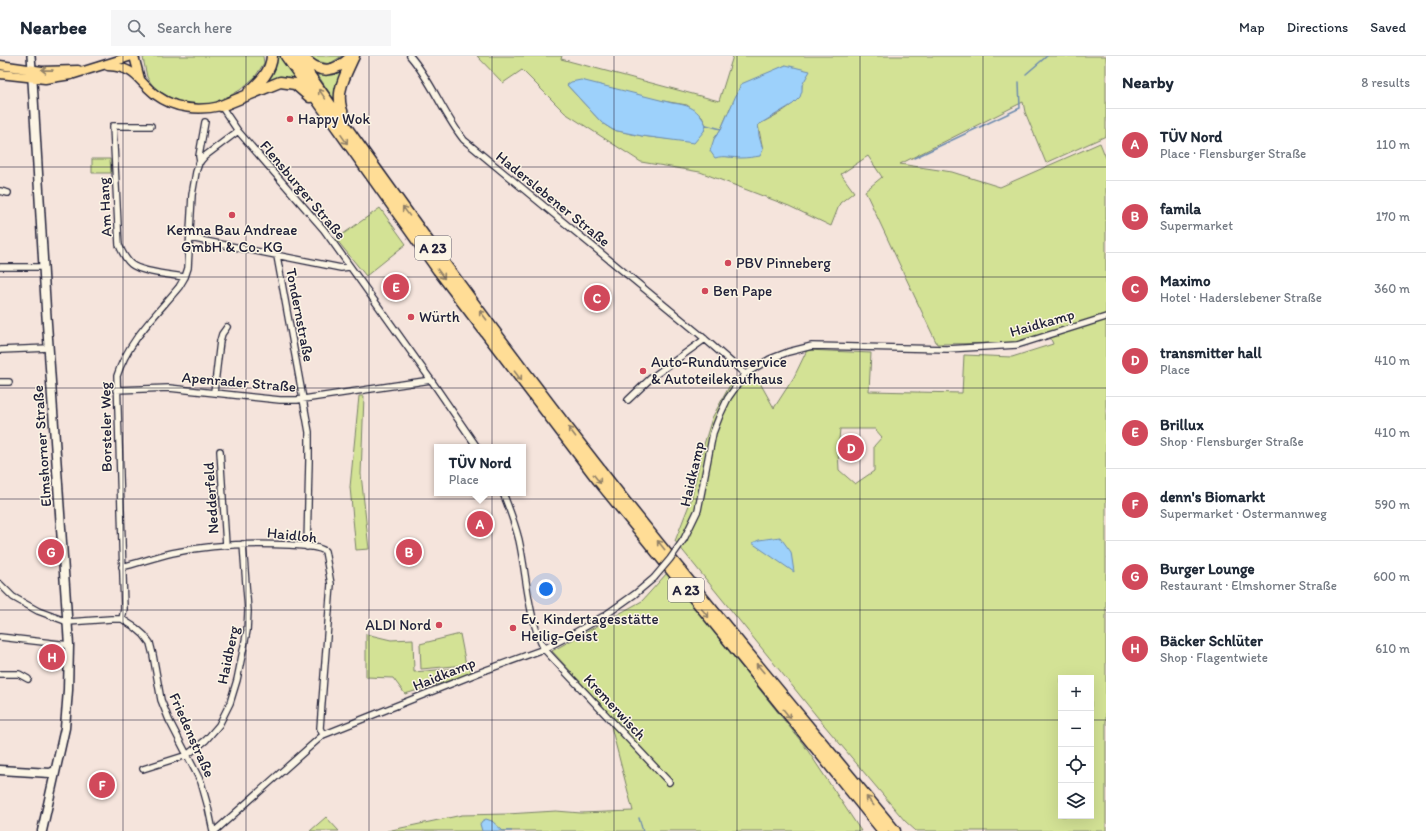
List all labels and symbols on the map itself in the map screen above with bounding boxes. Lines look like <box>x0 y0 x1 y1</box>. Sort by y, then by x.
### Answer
one-way arrow <box>41 67 54 74</box>
one-way arrow <box>318 88 326 99</box>
place label: Happy Wok <box>298 110 370 128</box>
marker: Happy Wok <box>285 114 295 124</box>
one-way arrow <box>340 133 348 144</box>
street label: Flensburger Straße <box>256 137 350 243</box>
street label: Haderslebener Straße <box>492 147 614 251</box>
street label: Am Hang <box>94 177 116 237</box>
one-way arrow <box>402 205 410 216</box>
marker: Kemna Bau Andreae GmbH & Co. KG <box>227 210 237 220</box>
place label: Kemna Bau Andreae GmbH & Co. KG <box>166 221 298 256</box>
road number: A 23 <box>415 236 451 260</box>
place label: PBV Pinneberg <box>736 254 831 272</box>
marker: PBV Pinneberg <box>723 258 733 268</box>
street label: Tondernstraße <box>282 267 318 363</box>
one-way arrow <box>437 269 446 280</box>
pin: E <box>383 272 409 302</box>
place label: Ben Pape <box>713 282 772 300</box>
pin: C <box>584 283 610 313</box>
marker: Ben Pape <box>700 286 710 296</box>
street label: Haidkamp <box>1008 305 1076 341</box>
place label: Würth <box>419 308 460 326</box>
one-way arrow <box>479 310 487 321</box>
marker: Würth <box>406 312 416 322</box>
place label: Auto-Rundumservice & Autoteilekaufhaus <box>651 353 787 388</box>
marker: Auto-Rundumservice & Autoteilekaufhaus <box>638 366 648 376</box>
street label: Apenrader Straße <box>181 368 297 396</box>
one-way arrow <box>514 371 522 382</box>
street label: Borsteler Weg <box>96 381 116 472</box>
street label: Elmshorner Straße <box>29 385 55 507</box>
one-way arrow <box>568 427 576 438</box>
pin: D <box>838 433 864 463</box>
street label: Haidkamp <box>676 440 708 508</box>
street label: Nedderfeld <box>200 461 222 535</box>
one-way arrow <box>593 474 601 485</box>
pin: A <box>467 509 493 539</box>
street label: Haidloh <box>266 523 318 547</box>
pin: G <box>38 537 64 567</box>
pin: B <box>396 537 422 567</box>
one-way arrow <box>657 540 666 551</box>
road number: A 23 <box>668 578 704 602</box>
your location <box>536 579 556 599</box>
one-way arrow <box>701 608 709 619</box>
place label: Ev. Kindertagesstätte Heilig-Geist <box>521 610 659 645</box>
place label: ALDI Nord <box>365 616 431 634</box>
marker: ALDI Nord <box>434 620 444 630</box>
marker: Ev. Kindertagesstätte Heilig-Geist <box>508 623 518 633</box>
street label: Haidberg <box>213 624 243 686</box>
pin: H <box>39 642 65 672</box>
street label: Haidkamp <box>410 653 478 695</box>
one-way arrow <box>756 663 765 674</box>
street label: Kremerwisch <box>580 670 650 744</box>
street label: Friedenstraße <box>165 690 219 780</box>
one-way arrow <box>783 709 792 720</box>
pin: F <box>89 770 115 800</box>
one-way arrow <box>865 796 874 806</box>

